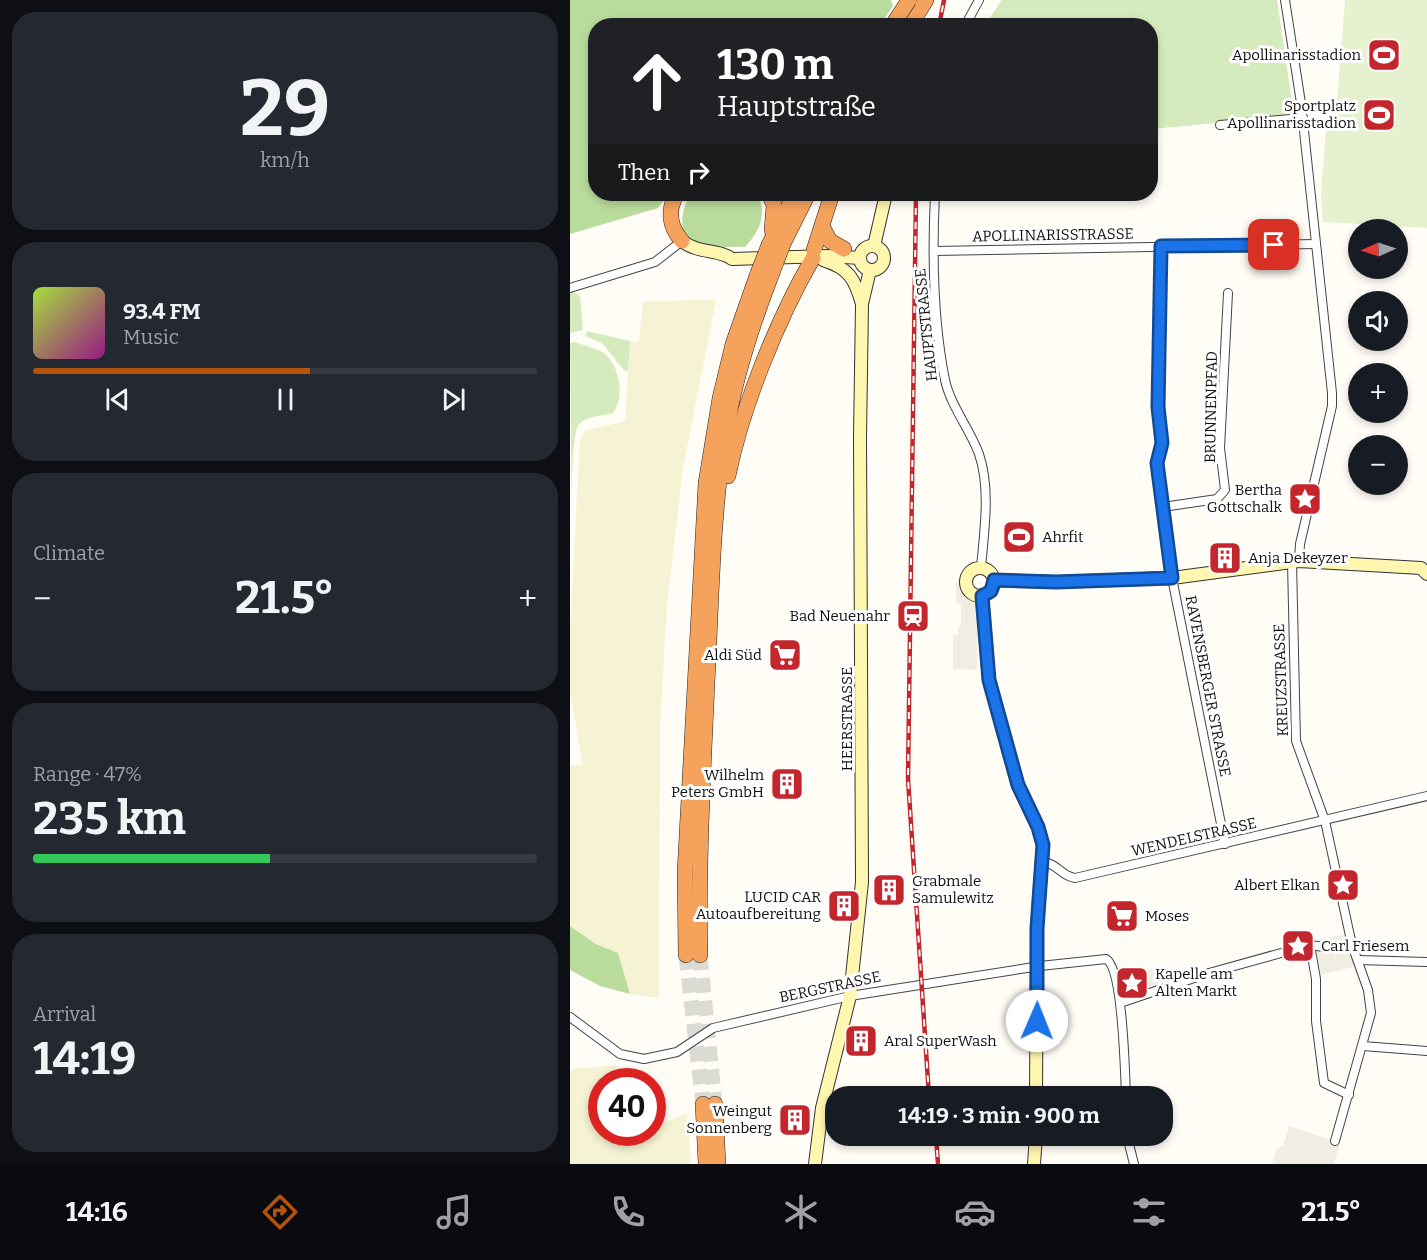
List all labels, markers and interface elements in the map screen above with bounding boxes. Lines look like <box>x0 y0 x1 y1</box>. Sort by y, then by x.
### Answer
sports icon: Apollinarisstadion <box>1366 37 1402 73</box>
text: 130 m <box>717 40 834 90</box>
icon: ahead <box>618 42 696 120</box>
place label: Apollinarisstadion <box>1232 46 1362 64</box>
text: 29 <box>240 62 330 156</box>
text: Hauptstraße <box>717 91 876 123</box>
place label: Sportplatz Apollinarisstadion <box>1227 97 1357 132</box>
sports icon: Sportplatz Apollinarisstadion <box>1361 97 1397 133</box>
text: km/h <box>260 148 310 172</box>
icon: right <box>682 156 715 189</box>
text: Then <box>618 159 670 186</box>
pin <box>1248 219 1299 270</box>
north arrow <box>1348 219 1408 279</box>
map controls <box>1348 219 1408 495</box>
street label: APOLLINARISSTRASSE <box>972 225 1134 245</box>
icon: arrive <box>1257 228 1290 261</box>
street label: HAUPTSTRASSE <box>911 268 941 382</box>
button: sound <box>1348 291 1408 351</box>
text: 93.4 FM <box>123 298 201 325</box>
text: Music <box>123 325 179 349</box>
street label: BRUNNENPFAD <box>1201 351 1221 463</box>
button: + <box>1348 363 1408 423</box>
icon: previous <box>101 383 134 416</box>
icon: pause <box>269 383 302 416</box>
icon: next <box>437 383 470 416</box>
button: − <box>1348 435 1408 495</box>
place label: Bertha Gottschalk <box>1207 481 1282 516</box>
place icon: Bertha Gottschalk <box>1287 481 1323 517</box>
sports icon: Ahrfit <box>1001 519 1037 555</box>
place label: Ahrfit <box>1042 528 1084 546</box>
building icon: Anja Dekeyzer <box>1207 540 1243 576</box>
text: Climate <box>33 541 105 565</box>
place label: Anja Dekeyzer <box>1248 549 1348 567</box>
text: 21.5° <box>235 571 334 625</box>
text: − <box>33 579 51 619</box>
text: + <box>518 579 537 619</box>
street label: RAVENSBERGER STRASSE <box>1182 594 1234 778</box>
station icon: Bad Neuenahr <box>895 598 931 634</box>
place label: Bad Neuenahr <box>790 607 890 625</box>
street label: KREUZSTRASSE <box>1270 623 1292 737</box>
supermarket icon: Aldi Süd <box>767 637 803 673</box>
place label: Aldi Süd <box>704 646 762 664</box>
street label: HEERSTRASSE <box>838 667 856 771</box>
text: Range · 47% <box>33 762 142 786</box>
place label: Wilhelm Peters GmbH <box>671 766 765 801</box>
building icon: Wilhelm Peters GmbH <box>769 766 805 802</box>
text: 235 km <box>33 792 186 846</box>
street label: WENDELSTRASSE <box>1130 814 1258 860</box>
place icon: Albert Elkan <box>1325 867 1361 903</box>
building icon: Grabmale Samulewitz <box>871 872 907 908</box>
place label: Grabmale Samulewitz <box>912 872 994 907</box>
place label: Albert Elkan <box>1234 876 1321 894</box>
place label: LUCID CAR Autoaufbereitung <box>696 888 821 923</box>
building icon: LUCID CAR Autoaufbereitung <box>826 888 862 924</box>
supermarket icon: Moses <box>1104 898 1140 934</box>
place label: Moses <box>1145 907 1189 925</box>
place icon: Carl Friesem <box>1280 928 1316 964</box>
place label: Carl Friesem <box>1321 937 1410 955</box>
place icon: Kapelle am Alten Markt <box>1114 965 1150 1001</box>
place label: Kapelle am Alten Markt <box>1155 965 1238 1000</box>
street label: BERGSTRASSE <box>778 967 882 1007</box>
position arrow <box>1005 989 1069 1053</box>
text: Arrival <box>33 1002 96 1026</box>
building icon: Aral SuperWash <box>843 1023 879 1059</box>
text: 14:19 <box>33 1032 136 1086</box>
place label: Aral SuperWash <box>884 1032 997 1050</box>
speed limit sign: 40 <box>588 1068 666 1146</box>
place label: Weingut Sonnenberg <box>686 1102 773 1137</box>
building icon: Weingut Sonnenberg <box>777 1102 813 1138</box>
text: 14:19 · 3 min · 900 m <box>898 1102 1100 1129</box>
icon: directions <box>259 1191 301 1233</box>
icon: music <box>433 1191 475 1233</box>
icon: phone <box>607 1191 649 1233</box>
icon: climate <box>780 1191 822 1233</box>
icon: car <box>954 1191 996 1233</box>
icon: filters <box>1128 1191 1170 1233</box>
text: 14:16 <box>66 1196 128 1228</box>
text: 21.5° <box>1301 1196 1361 1228</box>

